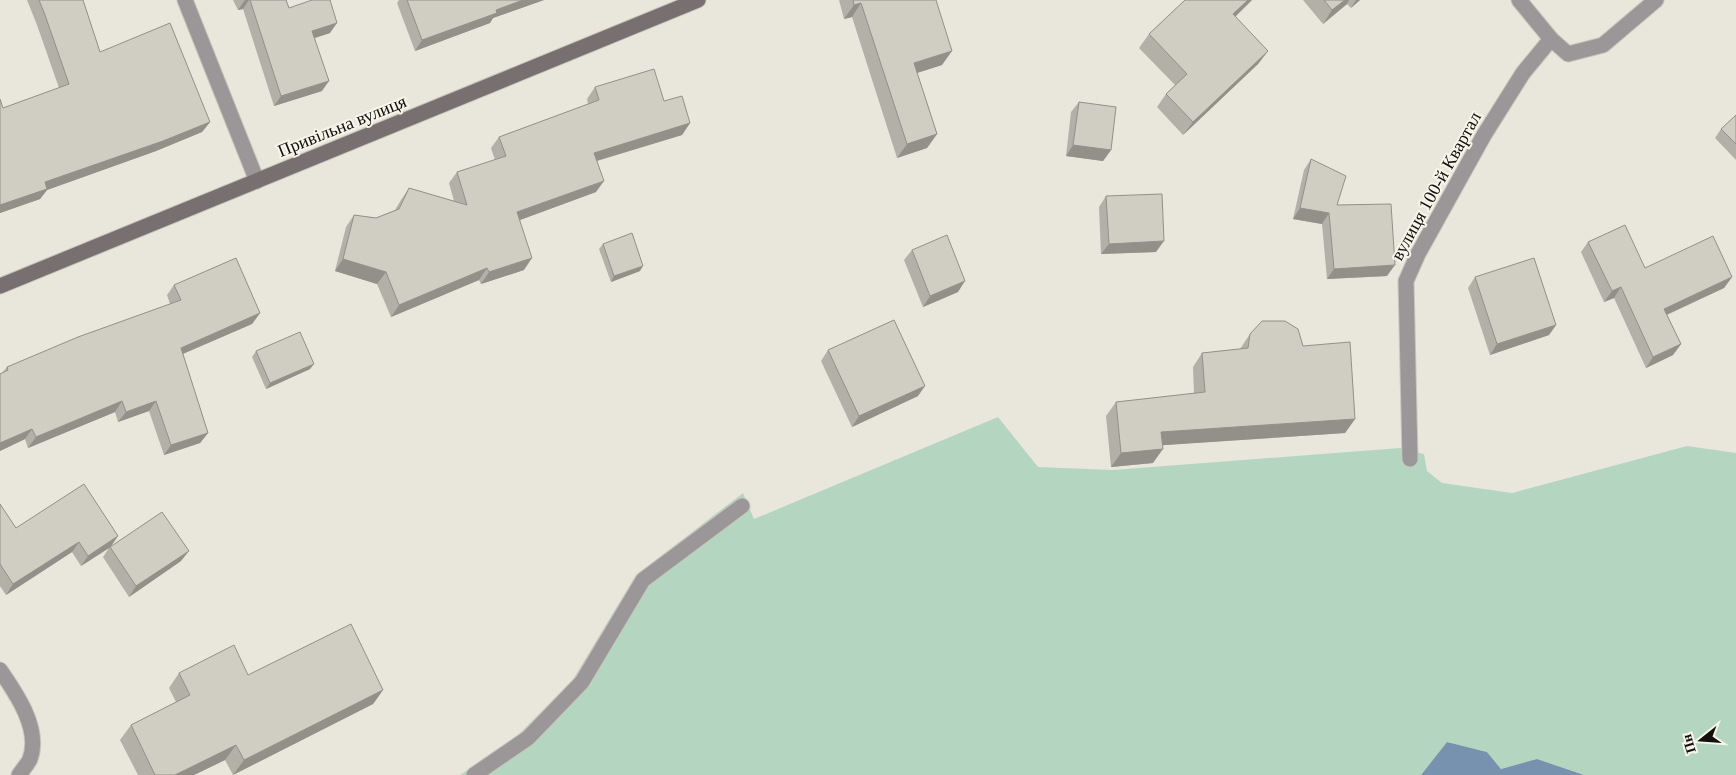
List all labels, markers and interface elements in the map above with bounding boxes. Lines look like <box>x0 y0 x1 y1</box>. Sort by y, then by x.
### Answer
street label: Привільна вулиця <box>275 91 409 161</box>
street label: вулиця 100-й Квартал <box>1387 108 1485 264</box>
north arrow <box>1676 715 1726 765</box>
text: Пн <box>1679 732 1699 755</box>

